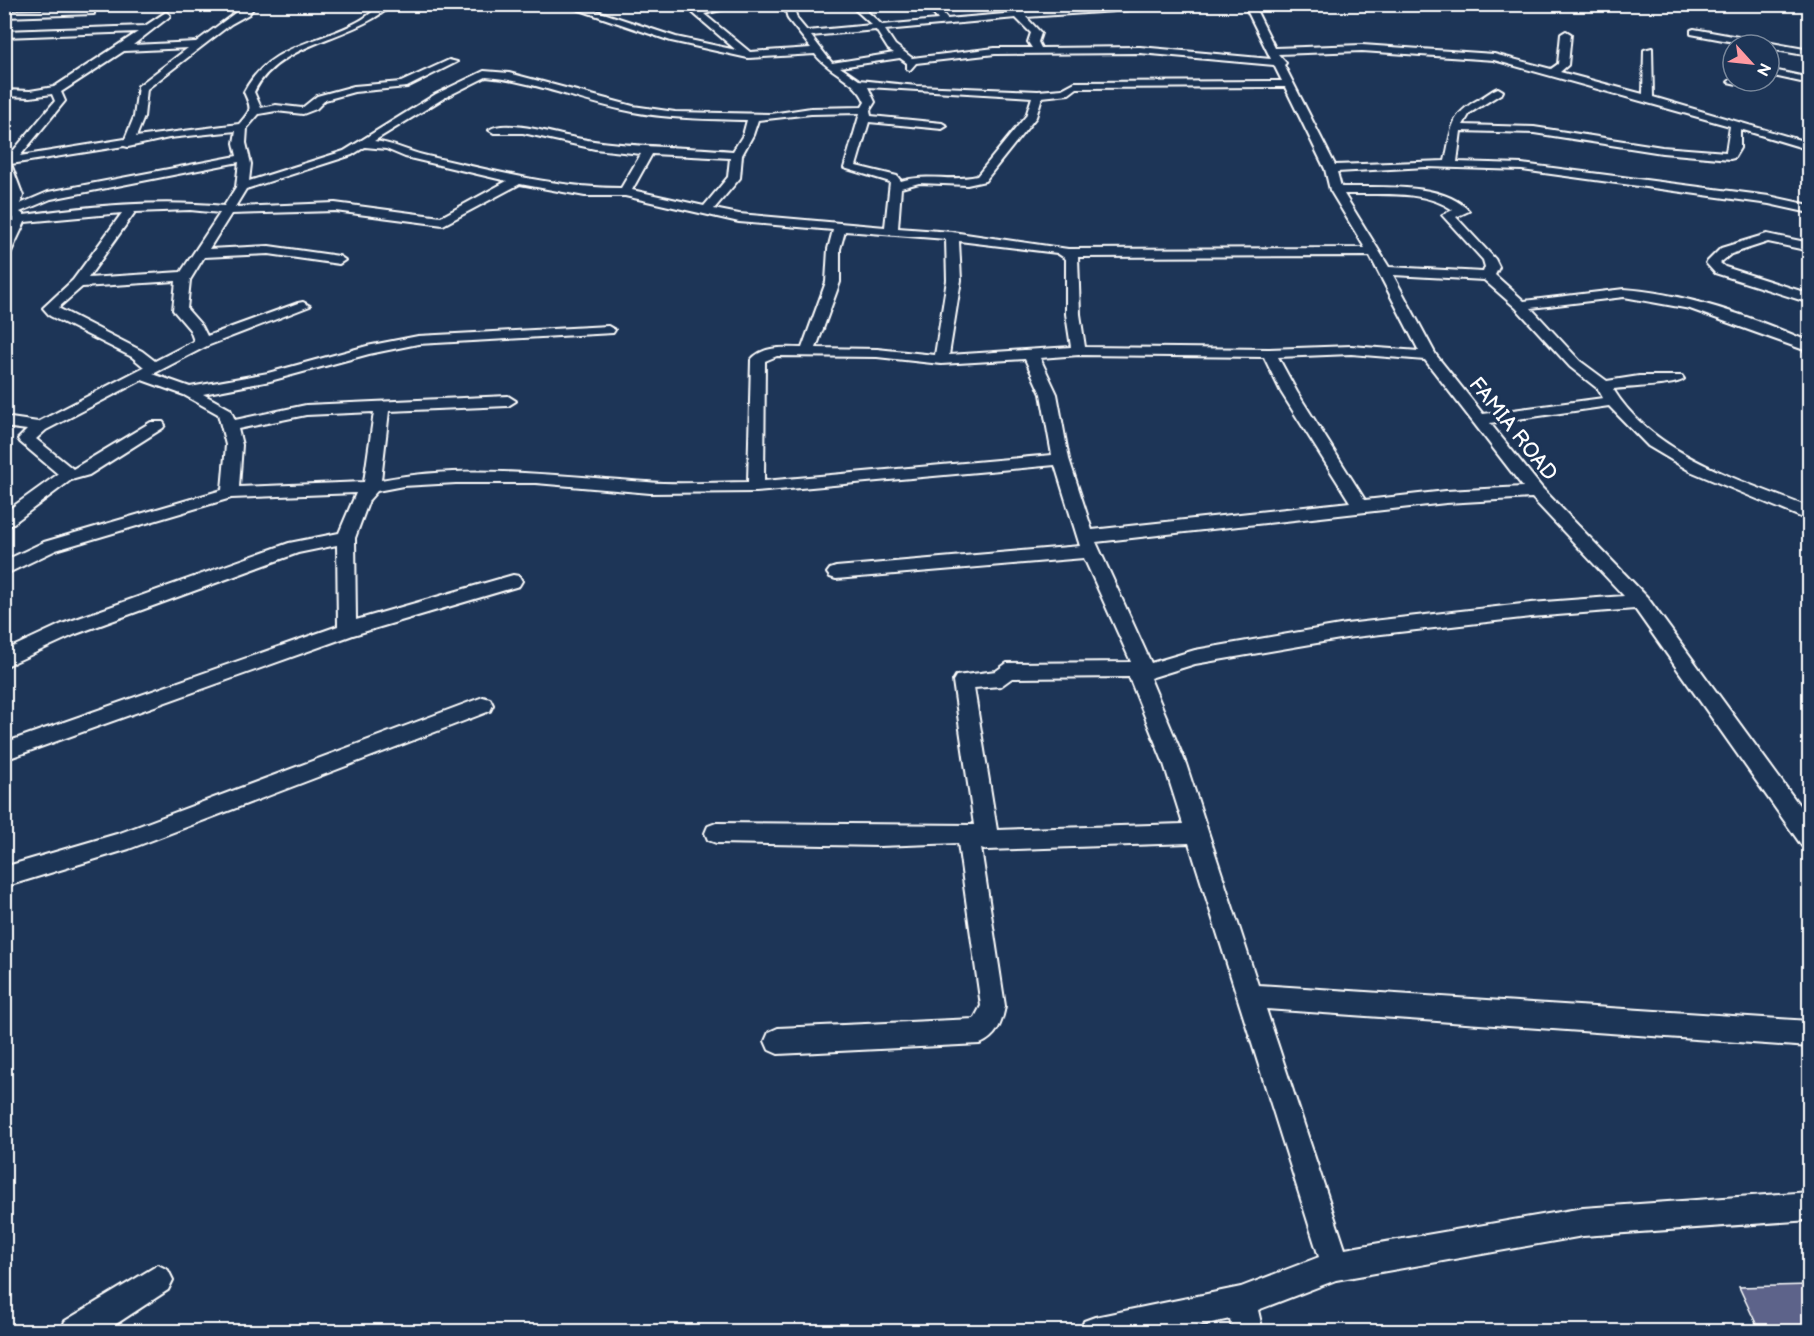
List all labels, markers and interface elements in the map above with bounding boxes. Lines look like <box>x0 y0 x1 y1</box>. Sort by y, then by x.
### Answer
north arrow <box>1721 33 1781 93</box>
text: N <box>1752 59 1774 79</box>
street label: FAMIA ROAD <box>1464 372 1562 486</box>

